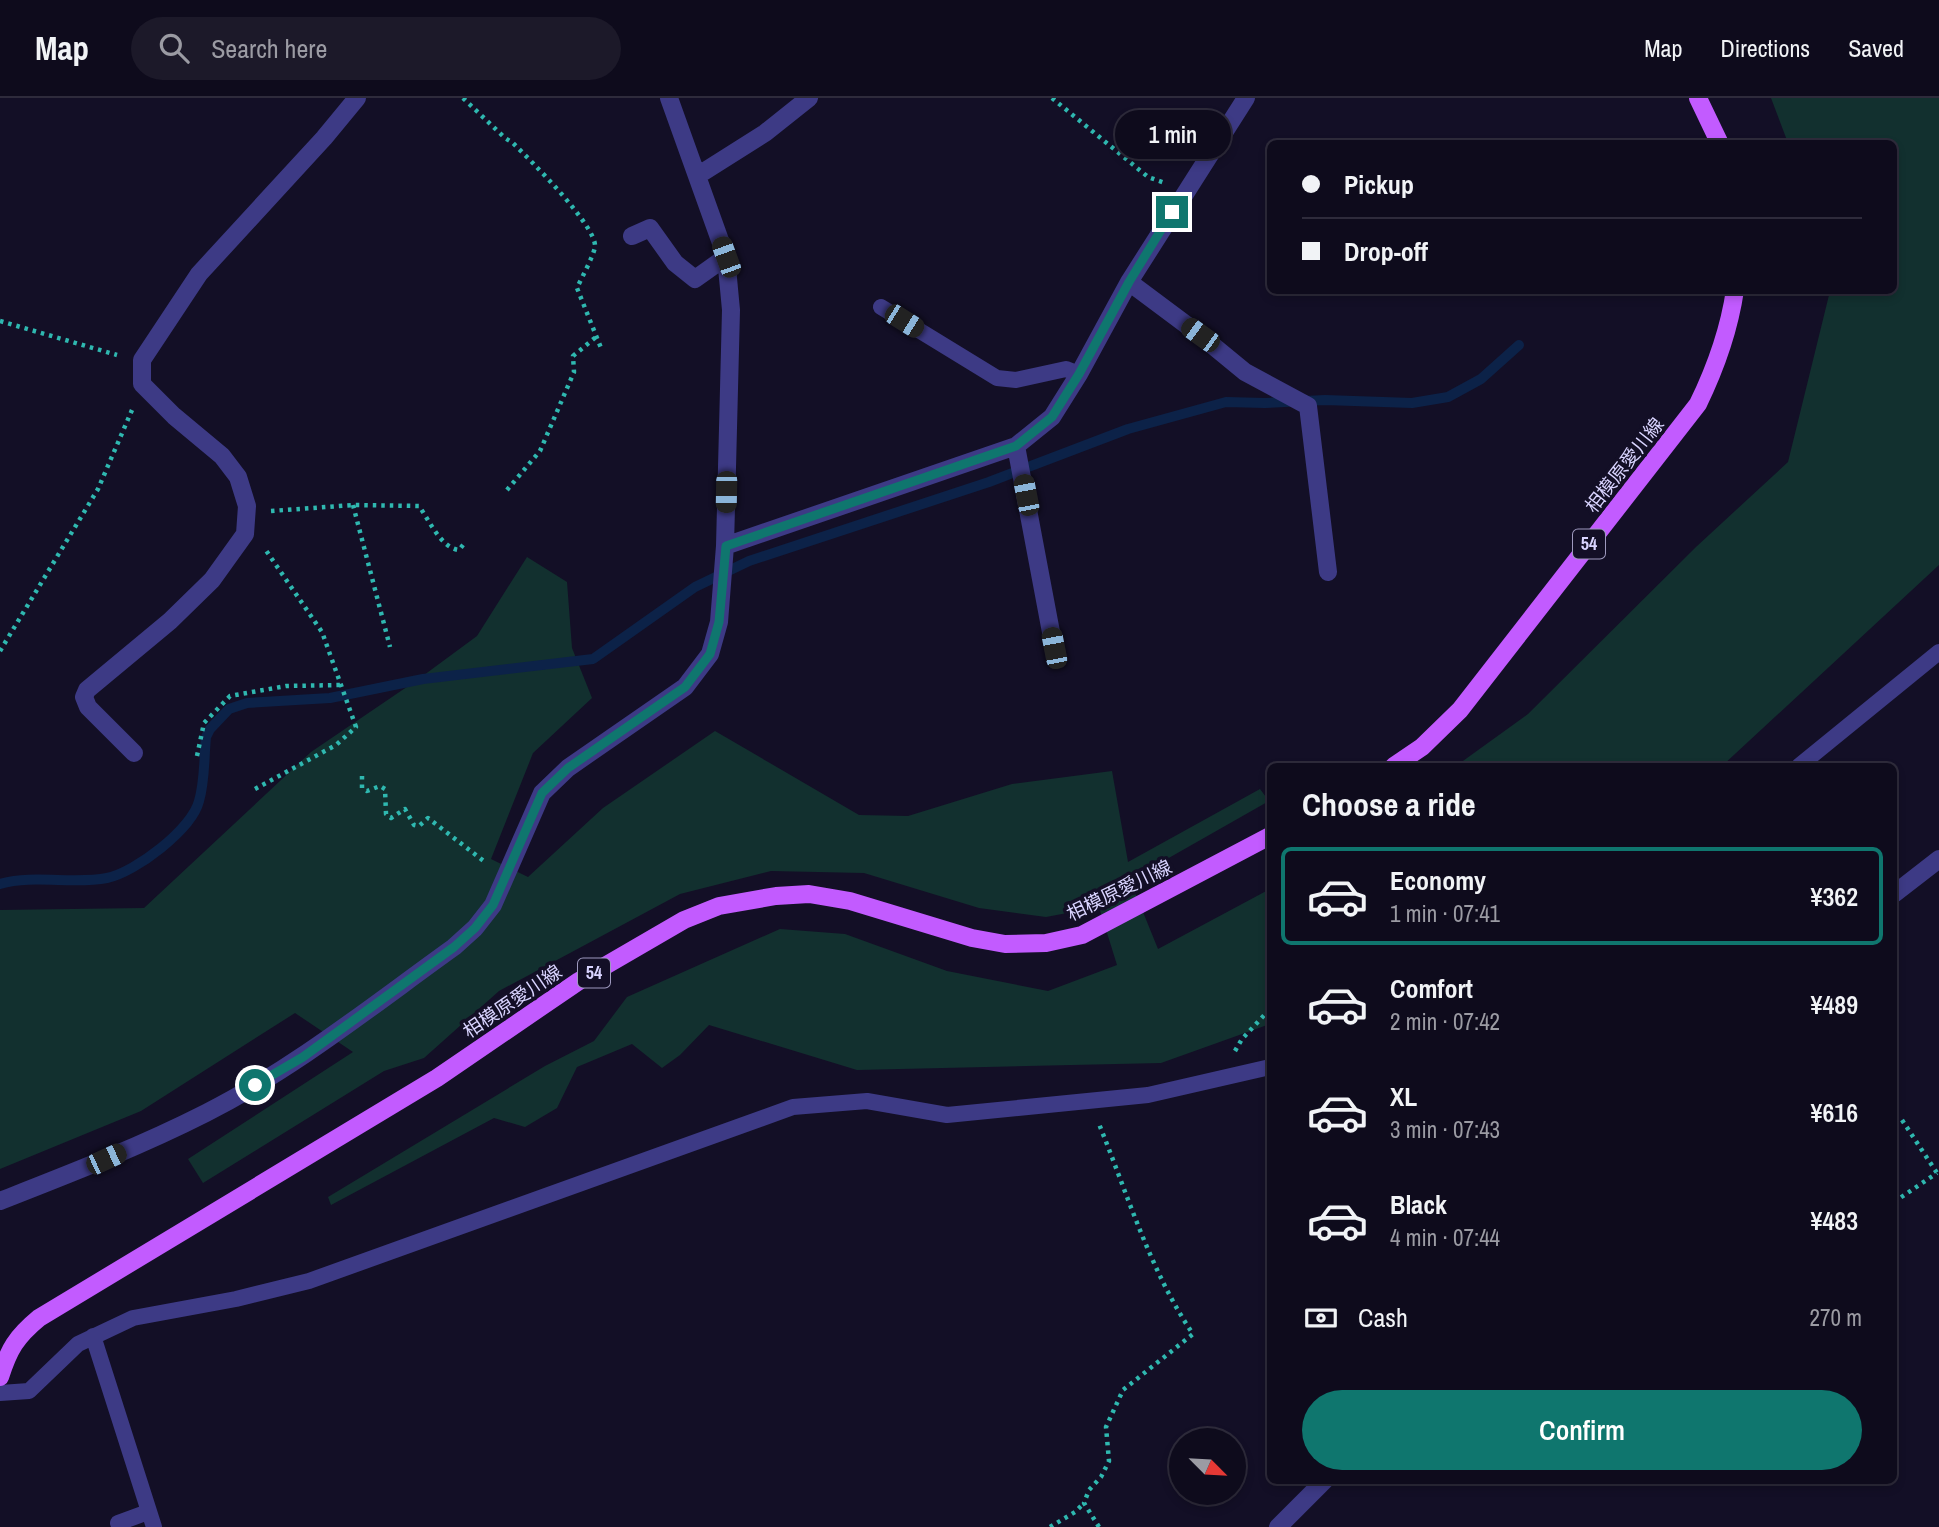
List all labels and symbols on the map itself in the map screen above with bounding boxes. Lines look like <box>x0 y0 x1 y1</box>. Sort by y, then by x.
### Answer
callout: 1 min <box>1114 110 1230 159</box>
route end <box>1156 196 1188 228</box>
car <box>709 234 744 280</box>
car <box>881 301 928 341</box>
car <box>1177 314 1224 356</box>
street label: 相模原愛川線 <box>1579 412 1669 518</box>
car <box>716 471 737 513</box>
car <box>1012 472 1041 518</box>
road number: 54 <box>1573 530 1605 559</box>
car <box>1040 625 1069 671</box>
street label: 相模原愛川線 <box>1062 853 1176 927</box>
street label: 相模原愛川線 <box>457 958 567 1044</box>
road number: 54 <box>578 958 610 988</box>
route start <box>239 1069 271 1101</box>
car <box>83 1141 130 1177</box>
north arrow <box>1169 1428 1246 1505</box>

